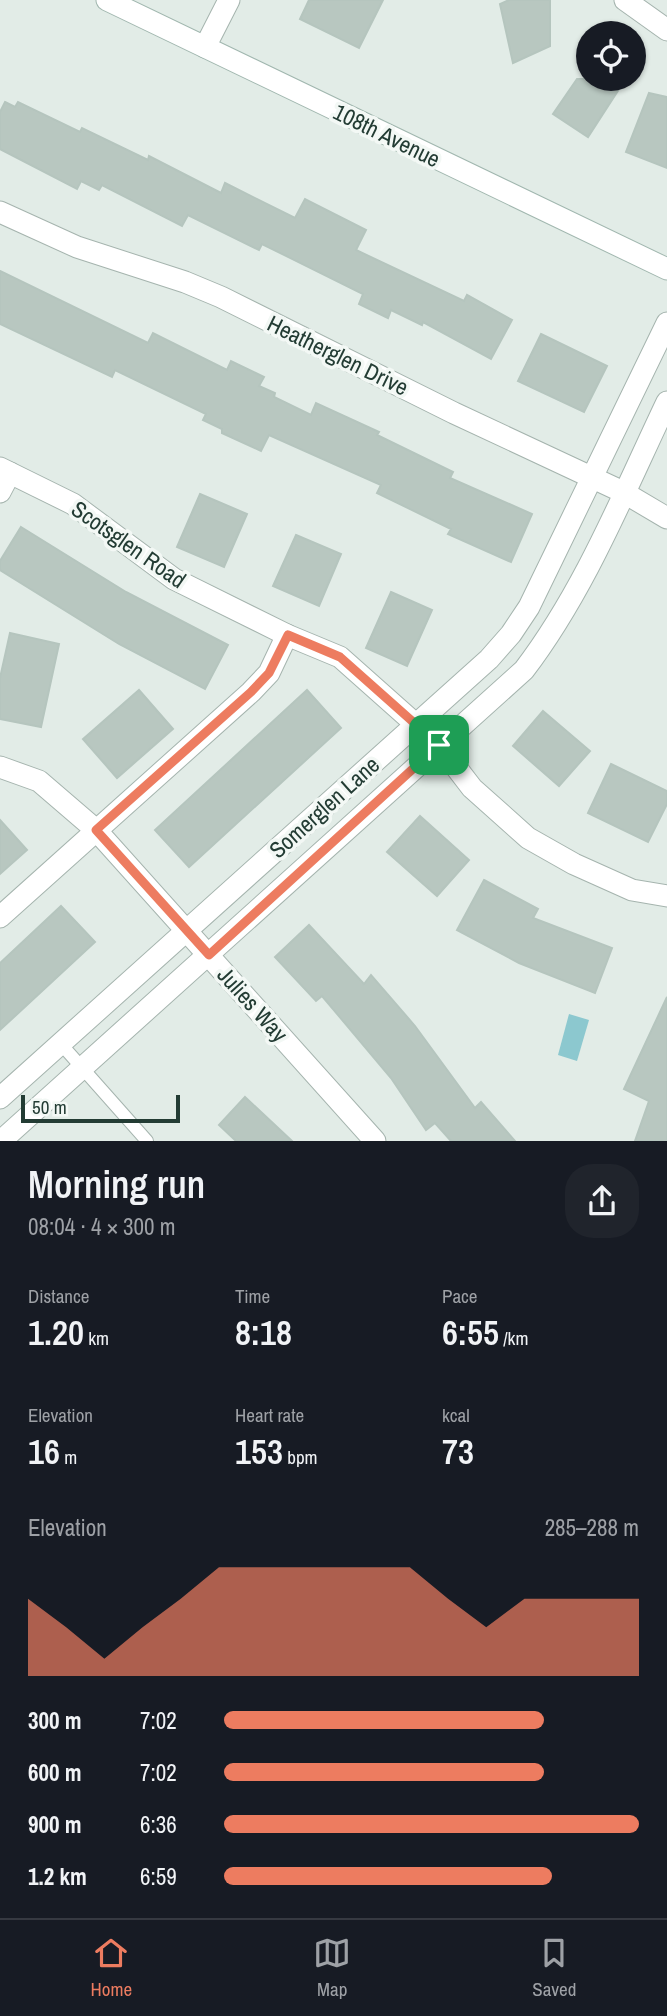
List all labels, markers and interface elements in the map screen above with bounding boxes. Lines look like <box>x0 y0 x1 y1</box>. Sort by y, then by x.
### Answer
map controls <box>576 21 646 91</box>
button: locate <box>576 21 646 91</box>
street label: 108th Avenue <box>329 96 445 174</box>
street label: Heatherglen Drive <box>262 308 414 402</box>
street label: Scotsglen Road <box>66 493 192 595</box>
pin <box>409 715 469 775</box>
icon: arrive <box>420 726 458 764</box>
street label: Somerglen Lane <box>262 749 386 865</box>
street label: Julies Way <box>211 960 296 1049</box>
scale bar <box>21 1092 180 1124</box>
text: 50 m <box>32 1094 67 1120</box>
text: Morning run <box>28 1159 205 1210</box>
button: share <box>565 1164 639 1238</box>
text: 08:04 · 4 × 300 m <box>28 1211 175 1242</box>
text: Distance <box>28 1283 89 1309</box>
text: Time <box>235 1283 270 1309</box>
text: Pace <box>442 1283 478 1309</box>
text: 1.20 <box>28 1309 84 1356</box>
text: 8:18 <box>235 1309 292 1356</box>
text: 6:55 <box>442 1309 499 1356</box>
text: km <box>84 1325 109 1351</box>
text: /km <box>499 1325 528 1351</box>
text: Elevation <box>28 1402 93 1428</box>
text: Heart rate <box>235 1402 304 1428</box>
text: kcal <box>442 1402 470 1428</box>
text: 16 <box>28 1428 60 1475</box>
text: 153 <box>235 1428 283 1475</box>
text: 73 <box>442 1428 474 1475</box>
text: m <box>60 1444 77 1470</box>
text: bpm <box>283 1444 318 1470</box>
text: Elevation <box>28 1512 107 1543</box>
text: 285–288 m <box>545 1512 639 1543</box>
text: 300 m <box>28 1705 81 1736</box>
text: 7:02 <box>140 1705 177 1736</box>
text: 600 m <box>28 1757 81 1788</box>
text: 7:02 <box>140 1757 177 1788</box>
text: 900 m <box>28 1809 81 1840</box>
text: 6:36 <box>140 1809 177 1840</box>
text: 1.2 km <box>28 1861 87 1892</box>
text: 6:59 <box>140 1861 177 1892</box>
tab: Home <box>91 1934 132 2002</box>
tab: Map <box>313 1934 351 2002</box>
tab: Saved <box>532 1934 576 2002</box>

